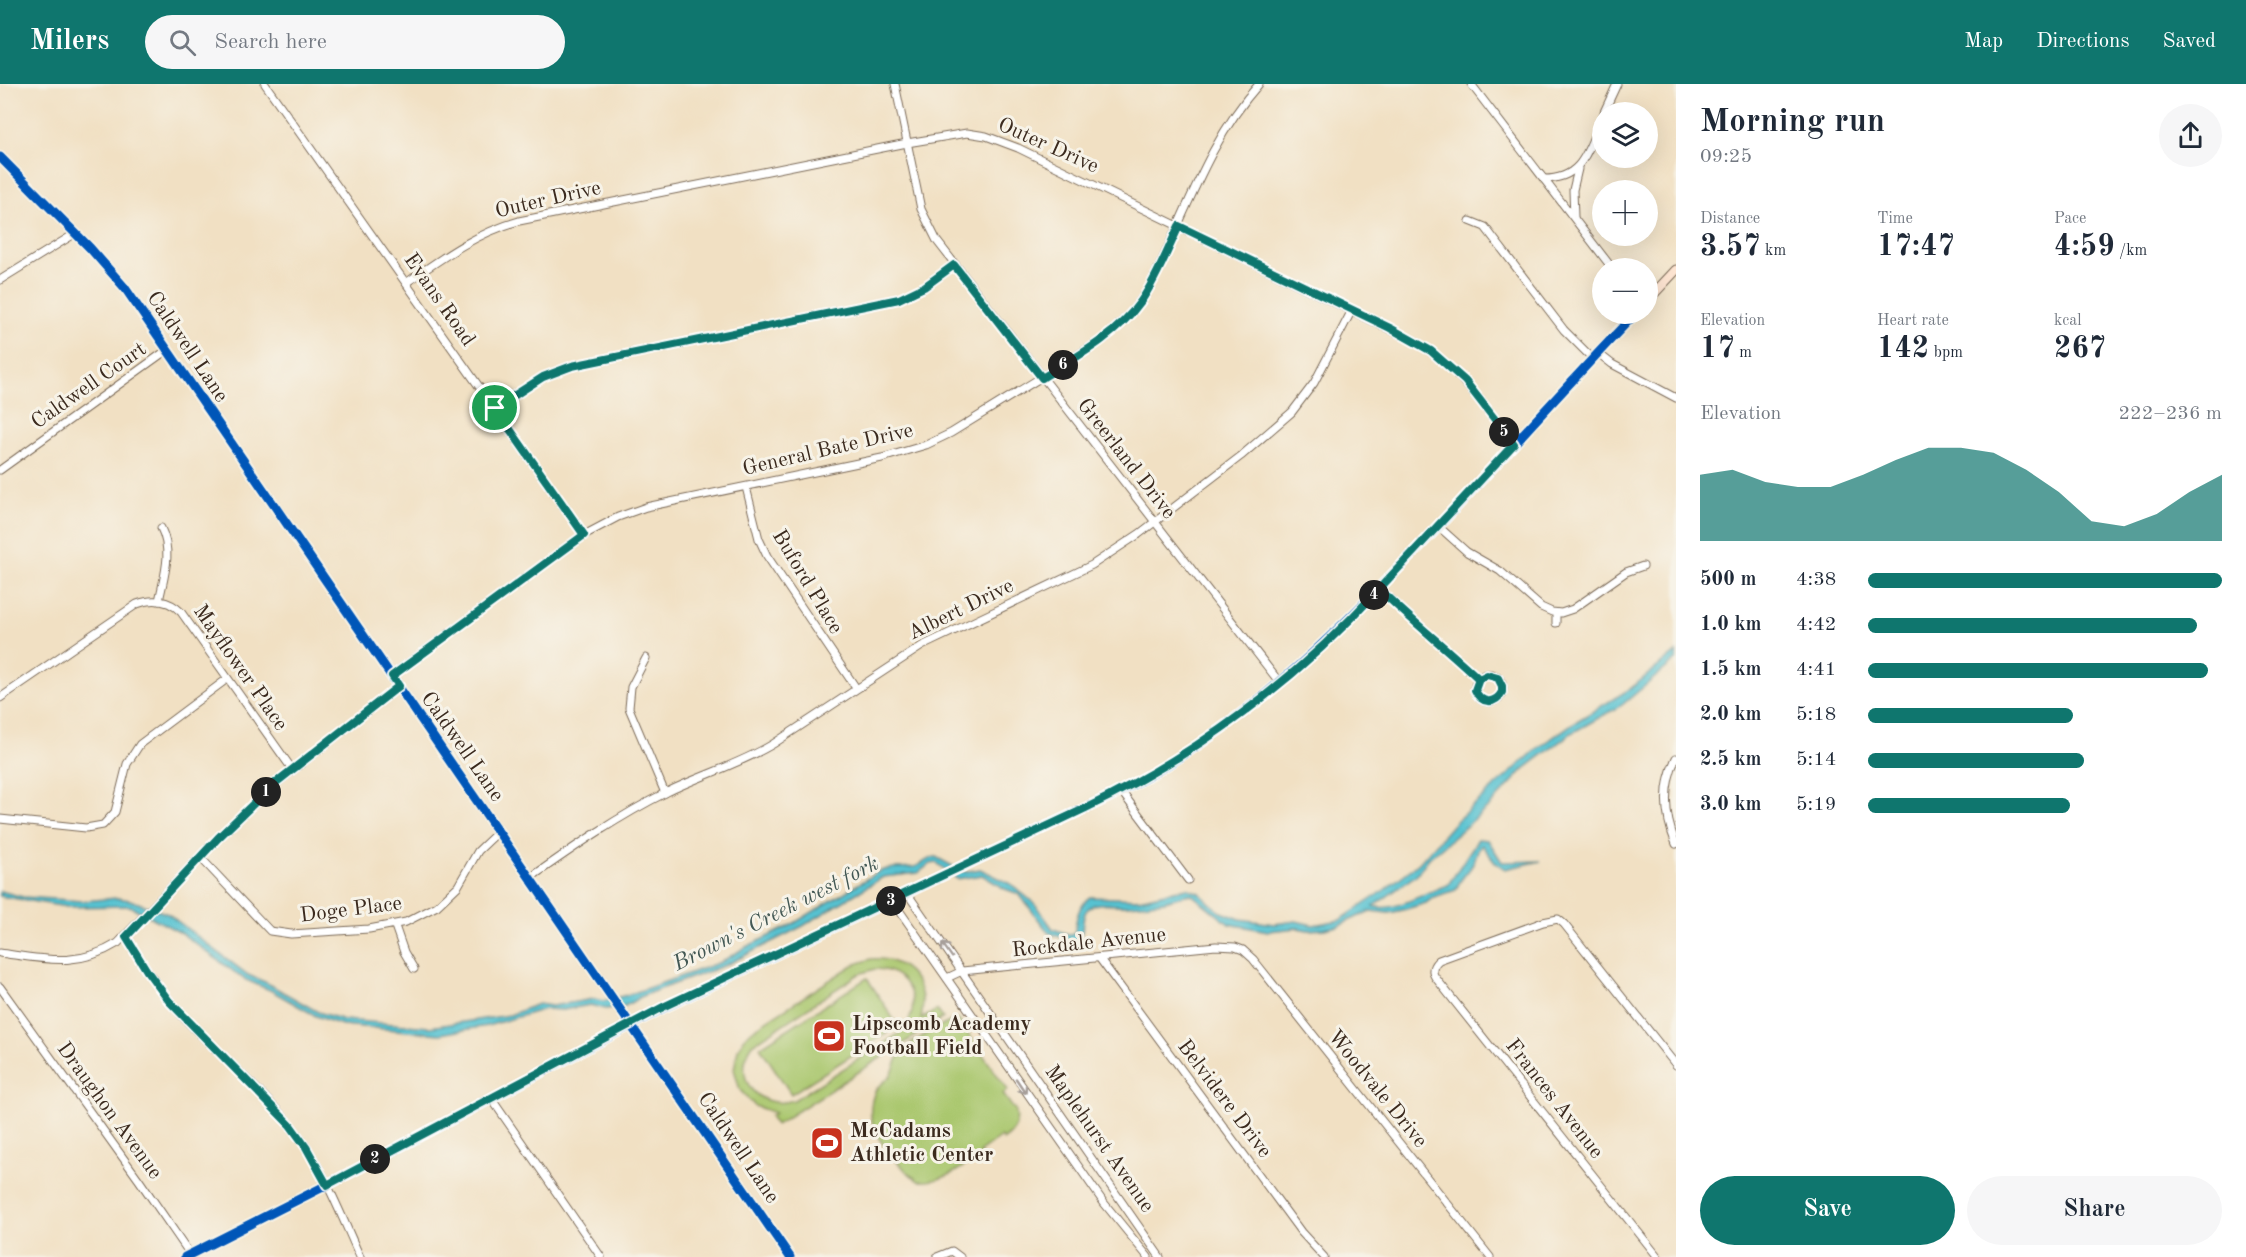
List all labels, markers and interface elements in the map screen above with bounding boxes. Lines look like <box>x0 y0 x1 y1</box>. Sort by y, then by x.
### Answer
search box <box>145 15 565 69</box>
icon: search <box>166 26 199 59</box>
text: Milers <box>30 28 109 56</box>
text: Search here <box>214 31 327 53</box>
text: Map <box>1964 31 2003 52</box>
text: Directions <box>2036 31 2130 52</box>
text: Saved <box>2163 31 2216 52</box>
map controls <box>1592 102 1658 324</box>
button: layers <box>1592 102 1658 168</box>
button: share <box>2159 104 2222 167</box>
text: Morning run <box>1700 106 1885 139</box>
street label: Outer Drive <box>994 114 1102 178</box>
text: 09:25 <box>1700 147 1752 167</box>
street label: Outer Drive <box>493 178 603 222</box>
button: + <box>1592 180 1658 246</box>
text: Distance <box>1700 211 1760 227</box>
text: Time <box>1877 211 1913 227</box>
text: Pace <box>2054 211 2086 227</box>
text: 3.57 <box>1700 232 1761 262</box>
text: 17:47 <box>1877 232 1955 262</box>
text: 4:59 <box>2054 232 2115 262</box>
text: km <box>1761 243 1786 259</box>
text: /km <box>2115 243 2147 259</box>
street label: Evans Road <box>399 250 479 350</box>
button: − <box>1592 258 1658 324</box>
street label: Caldwell Lane <box>142 288 232 406</box>
text: Elevation <box>1700 313 1765 329</box>
text: Heart rate <box>1877 313 1949 329</box>
text: kcal <box>2054 313 2082 329</box>
text: 17 <box>1700 334 1735 364</box>
text: 142 <box>1877 334 1929 364</box>
text: 267 <box>2054 334 2106 364</box>
street label: Caldwell Court <box>28 339 150 433</box>
text: m <box>1735 345 1752 361</box>
text: bpm <box>1929 345 1963 361</box>
pin: 6 <box>1048 350 1078 380</box>
text: 6 <box>1058 357 1068 373</box>
pin <box>469 382 520 433</box>
icon: arrive <box>478 391 511 424</box>
street label: Greerland Drive <box>1073 395 1179 523</box>
text: Elevation <box>1700 404 1781 424</box>
text: 222–236 m <box>2119 404 2222 424</box>
pin: 5 <box>1489 417 1519 447</box>
street label: General Bate Drive <box>741 420 915 480</box>
text: 5 <box>1499 424 1509 440</box>
street label: Buford Place <box>768 526 846 638</box>
text: 500 m <box>1700 570 1756 590</box>
text: 4:38 <box>1796 570 1836 590</box>
street label: Albert Drive <box>905 575 1017 645</box>
pin: 4 <box>1359 580 1389 610</box>
text: 4 <box>1369 587 1379 603</box>
street label: Mayflower Place <box>189 601 291 735</box>
text: 1.0 km <box>1700 615 1762 635</box>
text: 4:42 <box>1796 615 1836 635</box>
text: 1.5 km <box>1700 660 1762 680</box>
text: 4:41 <box>1796 660 1836 680</box>
street label: Caldwell Lane <box>416 688 508 806</box>
text: 2.0 km <box>1700 705 1762 725</box>
text: 5:18 <box>1796 705 1836 725</box>
text: 2.5 km <box>1700 750 1762 770</box>
text: 5:14 <box>1796 750 1836 770</box>
pin: 1 <box>251 777 281 807</box>
text: 1 <box>261 784 271 800</box>
text: 3.0 km <box>1700 795 1762 815</box>
text: 5:19 <box>1796 795 1836 815</box>
water label: Brown's Creek west fork <box>669 852 883 976</box>
pin: 3 <box>876 886 906 916</box>
street label: Doge Place <box>299 893 403 927</box>
text: 3 <box>886 893 896 909</box>
street label: Rockdale Avenue <box>1011 924 1167 962</box>
one-way arrow <box>941 942 953 959</box>
place label: Lipscomb Academy Football Field <box>852 1014 1032 1059</box>
sports icon: Lipscomb Academy Football Field <box>811 1018 847 1054</box>
street label: Woodvale Drive <box>1323 1026 1431 1152</box>
street label: Frances Avenue <box>1501 1035 1607 1163</box>
street label: Belvidere Drive <box>1173 1036 1275 1162</box>
street label: Draughon Avenue <box>52 1039 166 1183</box>
street label: Maplehurst Avenue <box>1040 1062 1158 1216</box>
one-way arrow <box>1015 1078 1027 1094</box>
street label: Caldwell Lane <box>693 1089 783 1207</box>
place label: McCadams Athletic Center <box>850 1121 993 1166</box>
sports icon: McCadams Athletic Center <box>809 1125 845 1161</box>
pin: 2 <box>360 1144 390 1174</box>
text: 2 <box>370 1151 380 1167</box>
button: Save <box>1700 1176 1955 1245</box>
button: Share <box>1967 1176 2222 1245</box>

